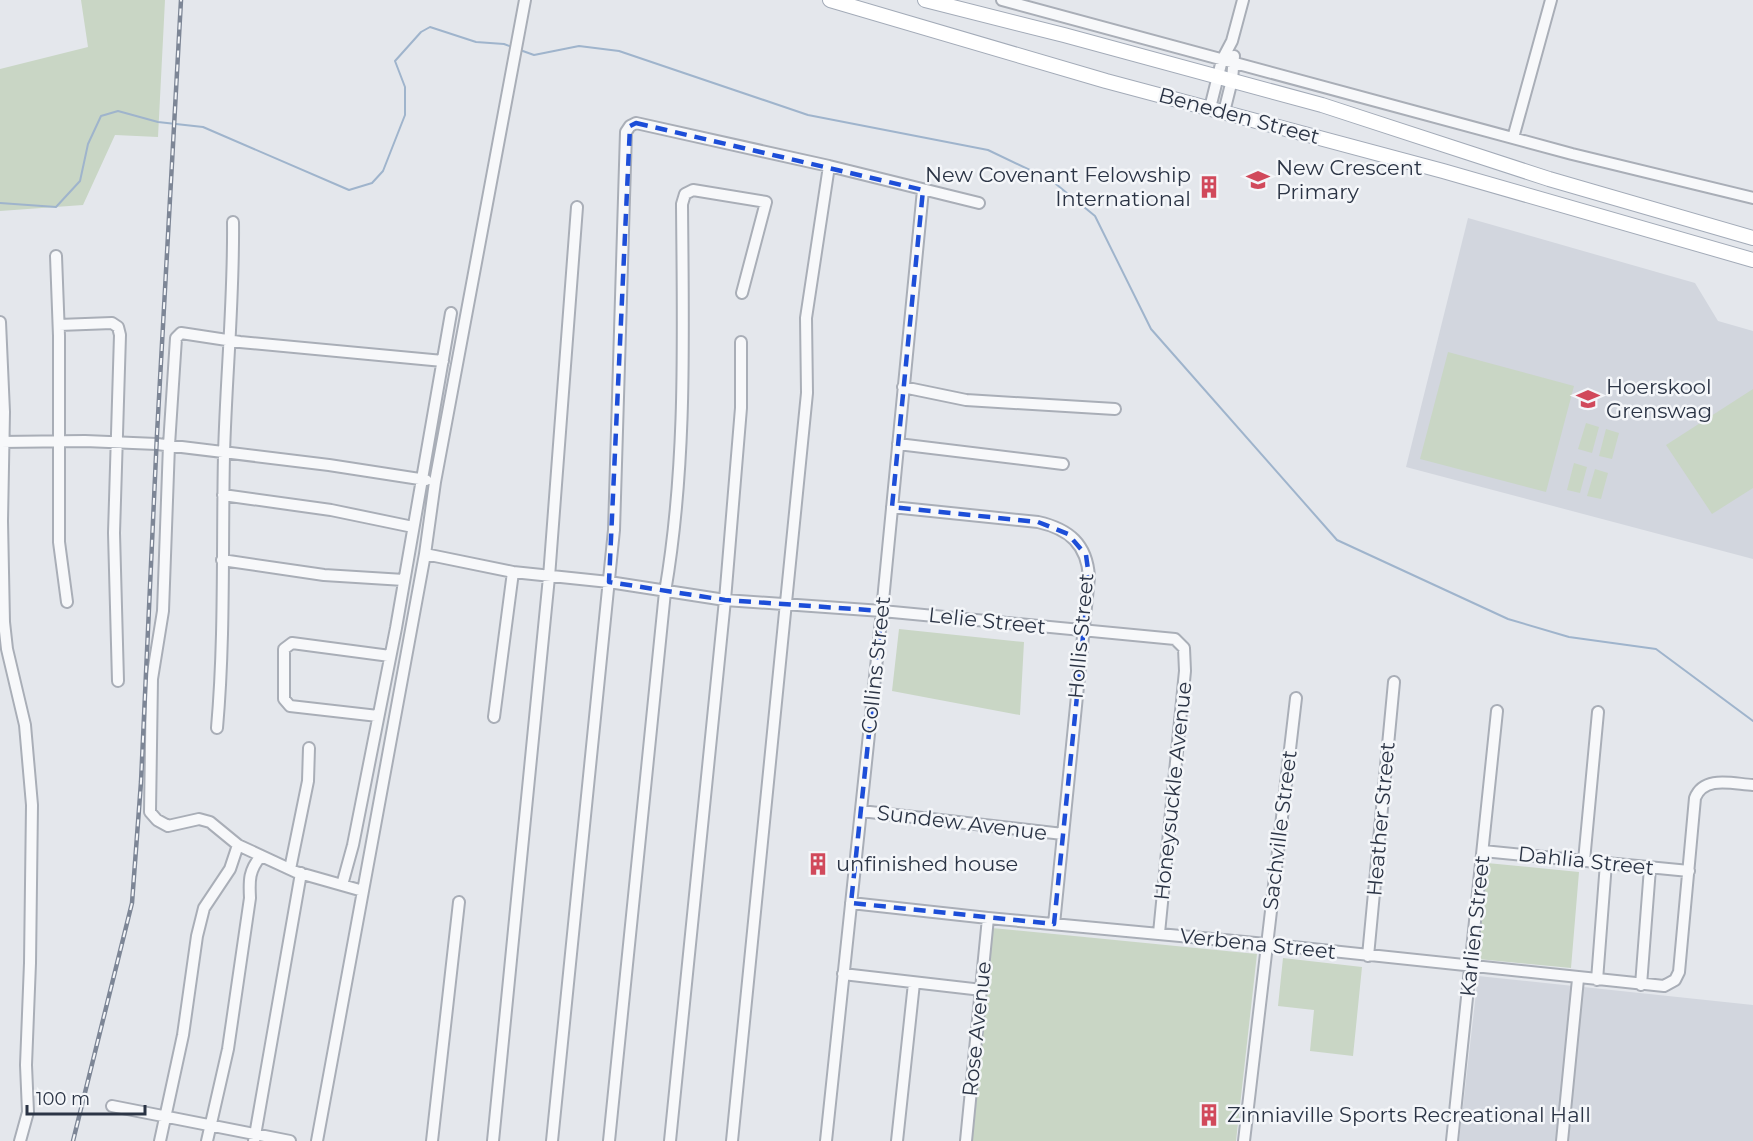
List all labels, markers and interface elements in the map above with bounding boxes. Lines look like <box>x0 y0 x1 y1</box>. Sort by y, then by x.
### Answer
street label: Beneden Street <box>1156 82 1322 149</box>
place label: New Crescent Primary <box>1276 155 1423 204</box>
place label: New Covenant Felowship International <box>925 162 1191 211</box>
school or university icon: New Crescent Primary <box>1245 167 1271 193</box>
building icon: New Covenant Felowship International <box>1196 174 1222 200</box>
place label: Hoerskool Grenswag <box>1606 374 1712 423</box>
school or university icon: Hoerskool Grenswag <box>1575 386 1601 412</box>
street label: Hollis Street <box>1063 572 1098 700</box>
street label: Collins Street <box>856 595 895 735</box>
street label: Lelie Street <box>927 602 1047 639</box>
street label: Honeysuckle Avenue <box>1149 680 1196 902</box>
street label: Heather Street <box>1361 741 1400 897</box>
street label: Sachville Street <box>1257 749 1302 911</box>
street label: Sundew Avenue <box>876 800 1049 845</box>
street label: Dahlia Street <box>1517 841 1655 880</box>
building icon: unfinished house <box>805 851 831 877</box>
place label: unfinished house <box>836 851 1018 876</box>
street label: Karlien Street <box>1455 854 1494 998</box>
street label: Verbena Street <box>1179 923 1337 964</box>
street label: Rose Avenue <box>957 960 996 1098</box>
scale bar <box>27 1078 146 1116</box>
text: 100 m <box>36 1088 90 1110</box>
building icon: Zinniaville Sports Recreational Hall <box>1196 1102 1222 1128</box>
place label: Zinniaville Sports Recreational Hall <box>1227 1102 1591 1127</box>

